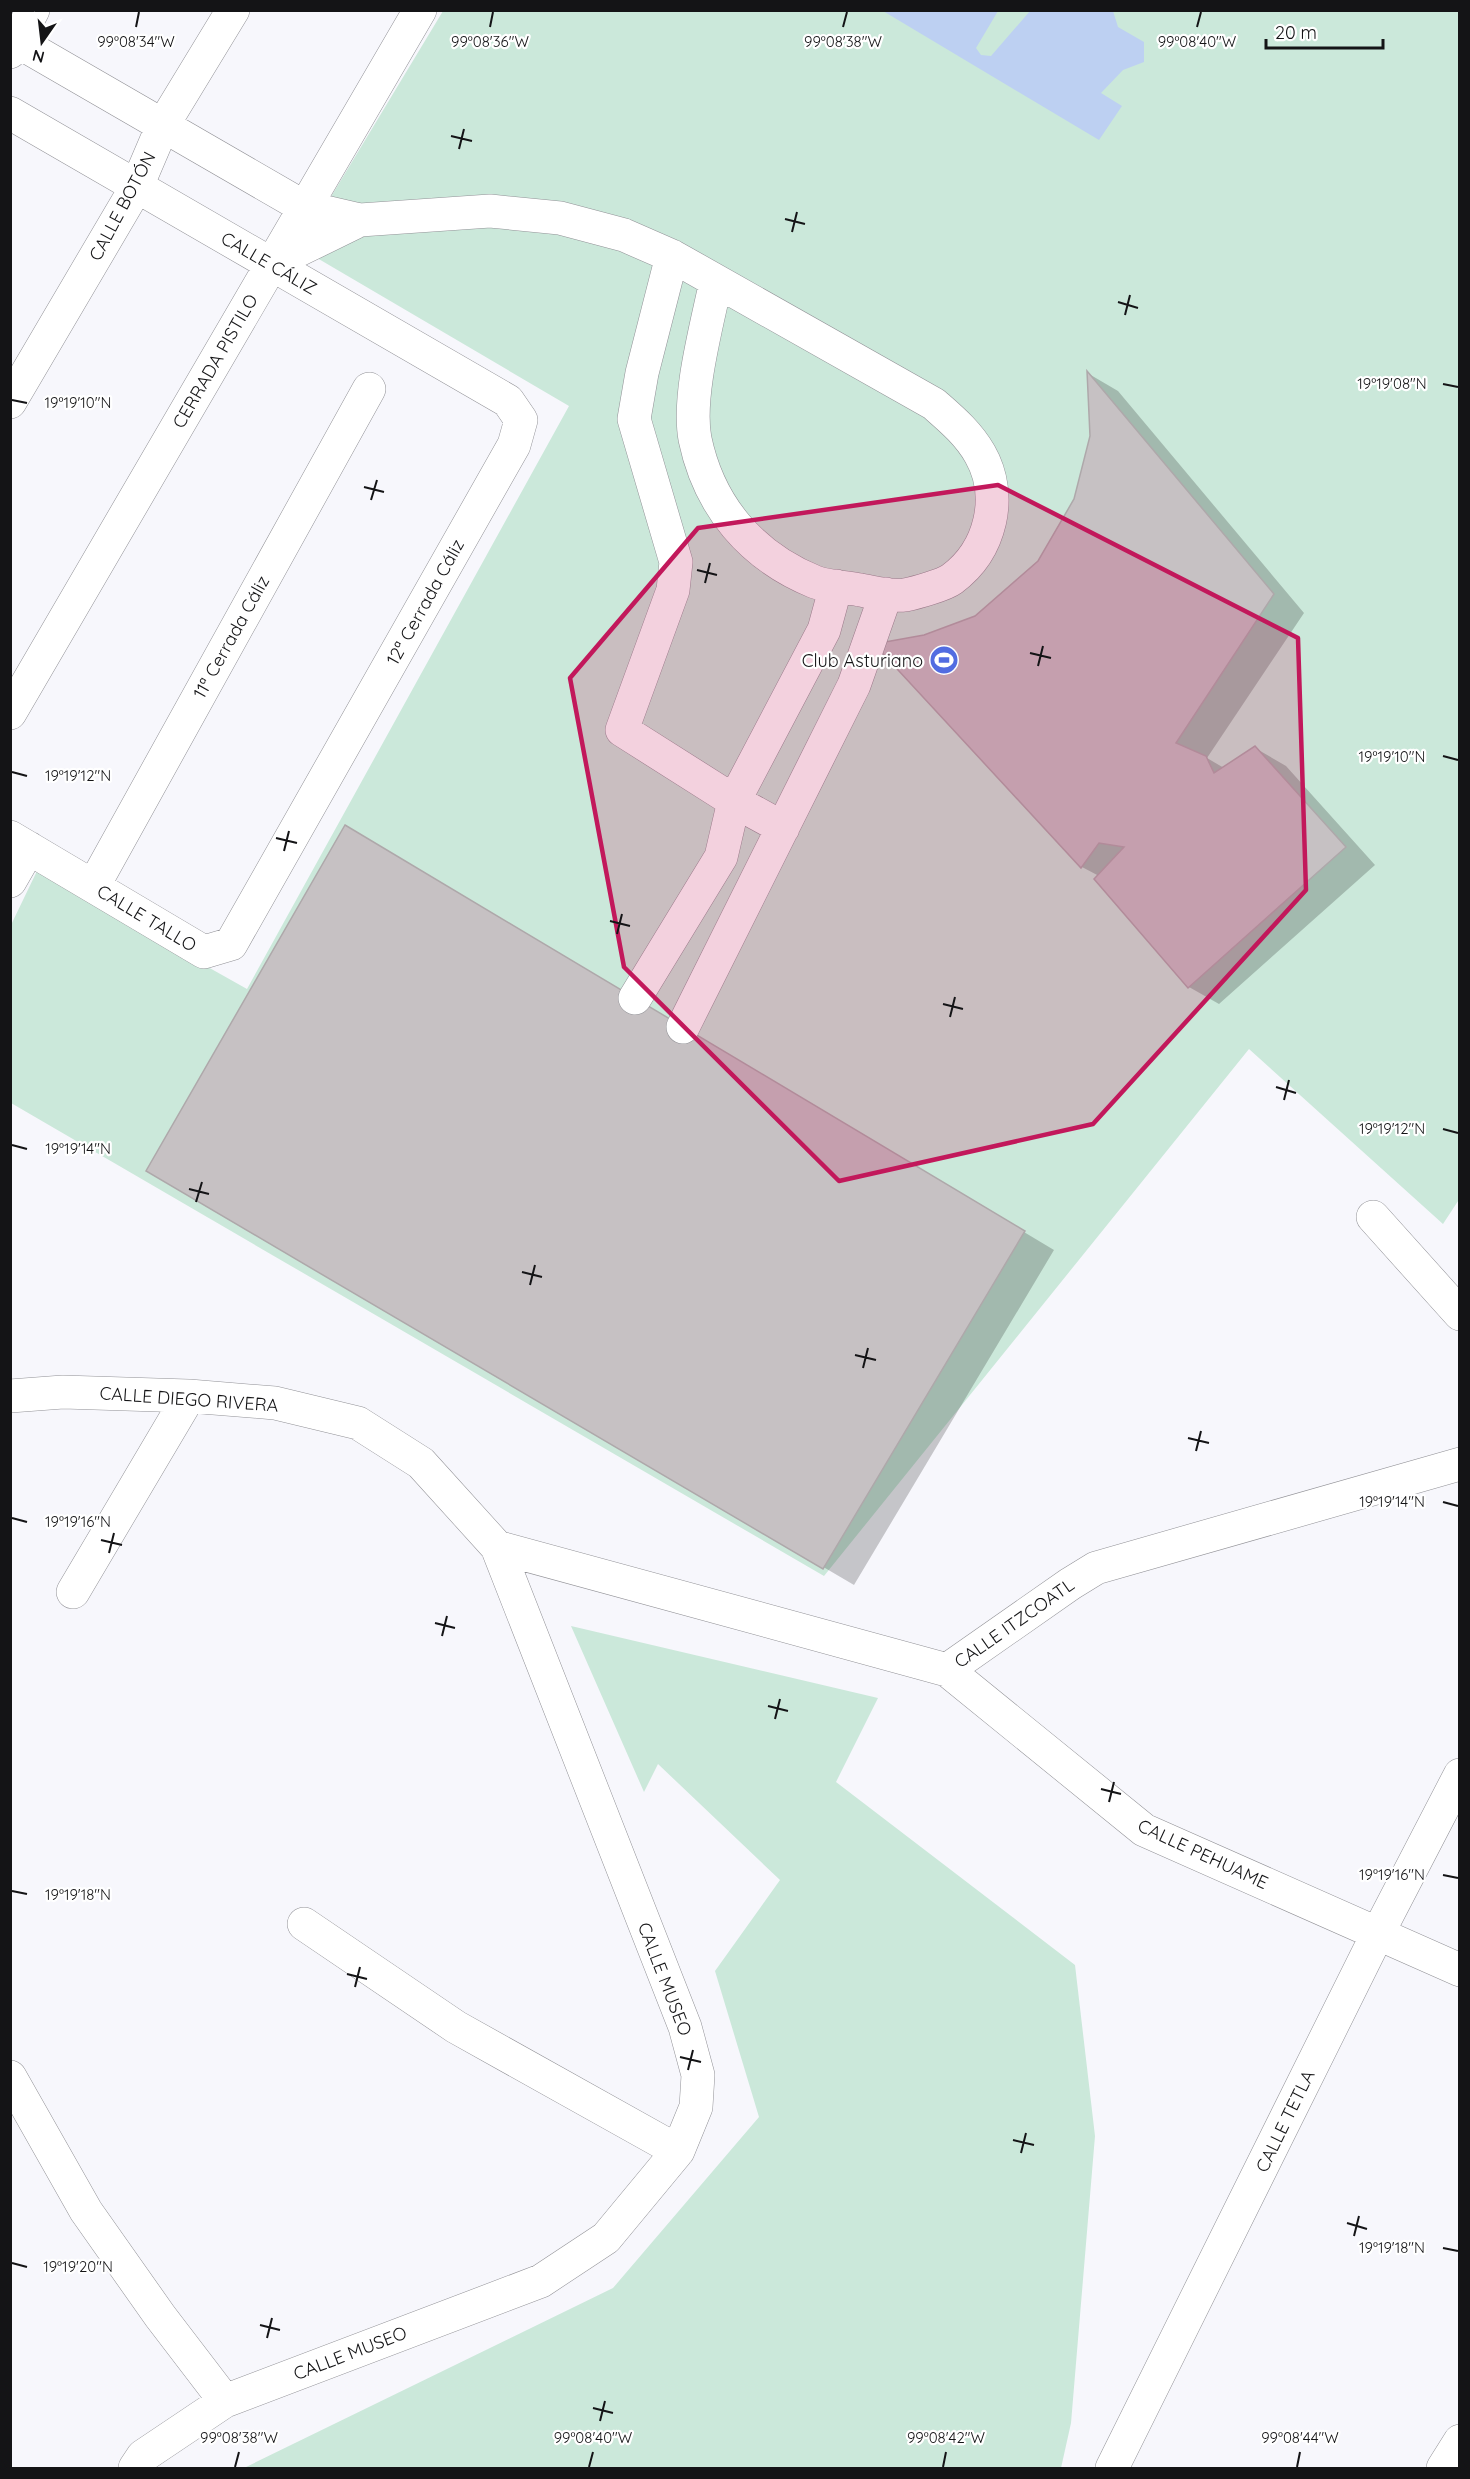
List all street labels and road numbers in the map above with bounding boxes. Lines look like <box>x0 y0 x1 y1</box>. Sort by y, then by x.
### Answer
street label: CALLE BOTÓN <box>84 147 160 265</box>
street label: CALLE CÁLIZ <box>217 226 321 300</box>
street label: CERRADA PISTILO <box>167 290 263 432</box>
street label: 12ª Cerrada Cáliz <box>381 535 469 669</box>
street label: 11ª Cerrada Cáliz <box>188 572 274 702</box>
street label: CALLE TALLO <box>93 879 201 957</box>
street label: CALLE DIEGO RIVERA <box>99 1381 279 1417</box>
street label: CALLE ITZCOATL <box>950 1573 1079 1673</box>
street label: CALLE PEHUAME <box>1134 1814 1272 1894</box>
street label: CALLE MUSEO <box>633 1919 697 2039</box>
street label: CALLE TETLA <box>1250 2066 1320 2176</box>
street label: CALLE MUSEO <box>290 2321 410 2385</box>

